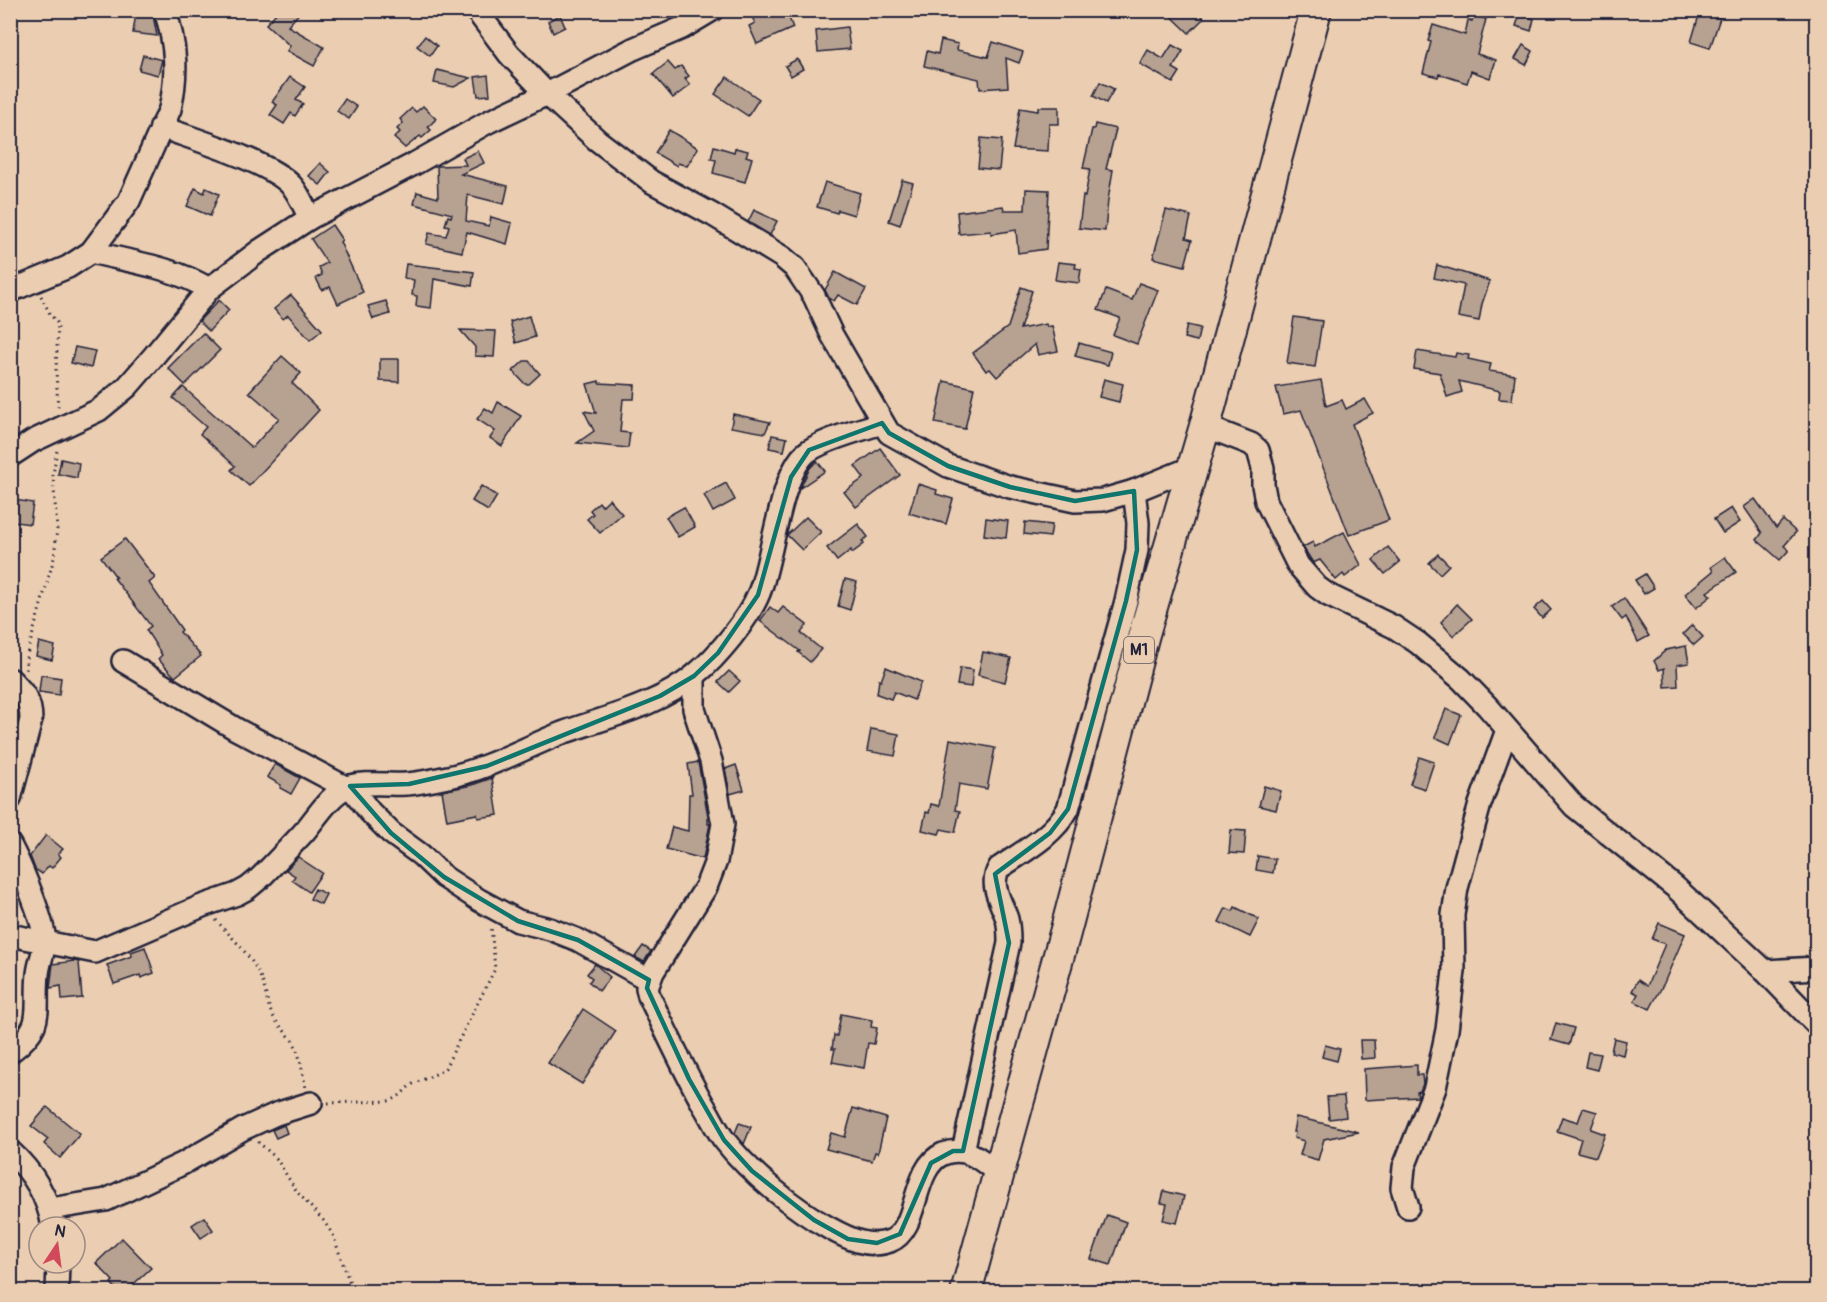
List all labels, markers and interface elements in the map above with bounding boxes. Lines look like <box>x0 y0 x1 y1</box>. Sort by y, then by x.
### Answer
road number: M1 <box>1124 637 1154 663</box>
north arrow <box>27 1215 87 1275</box>
text: N <box>53 1220 68 1242</box>

